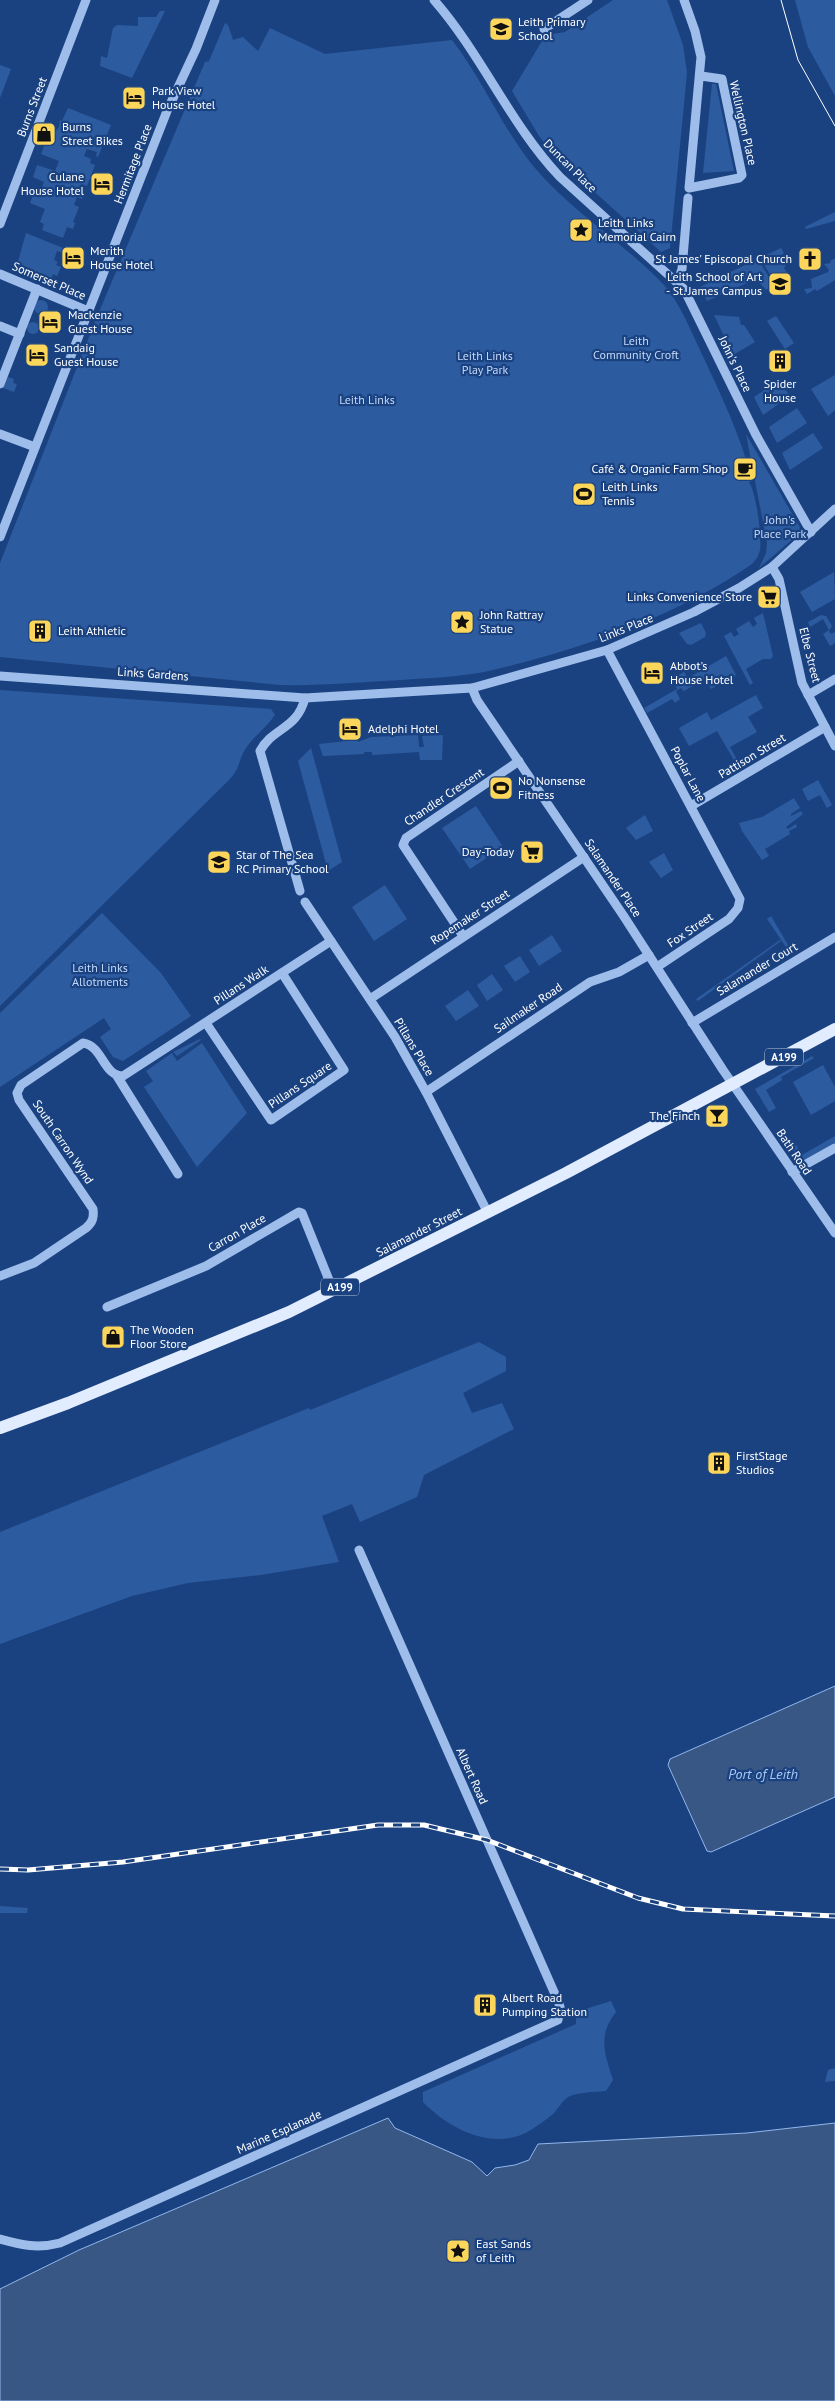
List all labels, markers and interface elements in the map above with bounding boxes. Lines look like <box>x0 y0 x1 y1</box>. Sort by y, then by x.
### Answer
place label: Leith Primary School <box>518 14 586 43</box>
school or university icon: Leith Primary School <box>488 16 514 42</box>
street label: Burns Street <box>13 75 50 139</box>
street label: Wellington Place <box>726 79 761 167</box>
place label: Park View House Hotel <box>152 83 216 112</box>
hotel icon: Park View House Hotel <box>121 85 147 111</box>
place label: Burns Street Bikes <box>62 119 123 148</box>
shop icon: Burns Street Bikes <box>31 121 57 147</box>
street label: Hermitage Place <box>110 122 155 206</box>
street label: Duncan Place <box>541 136 600 195</box>
place label: Culane House Hotel <box>21 169 84 198</box>
hotel icon: Culane House Hotel <box>89 171 115 197</box>
place label: Leith Links Memorial Cairn <box>598 215 676 244</box>
place icon: Leith Links Memorial Cairn <box>568 217 594 243</box>
place label: Merith House Hotel <box>90 243 154 272</box>
hotel icon: Merith House Hotel <box>60 245 86 271</box>
church icon: St James' Episcopal Church <box>797 246 823 272</box>
place label: St James' Episcopal Church <box>655 251 792 266</box>
street label: Somerset Place <box>10 258 88 303</box>
place label: Leith School of Art - St. James Campus <box>666 269 762 298</box>
school or university icon: Leith School of Art - St. James Campus <box>767 271 793 297</box>
place label: Mackenzie Guest House <box>68 307 132 336</box>
hotel icon: Mackenzie Guest House <box>37 309 63 335</box>
street label: John's Place <box>715 332 755 394</box>
park label: Leith Community Croft <box>593 333 679 362</box>
place label: Sandaig Guest House <box>54 340 118 369</box>
hotel icon: Sandaig Guest House <box>24 342 50 368</box>
park label: Leith Links Play Park <box>457 348 513 377</box>
building icon: Spider House <box>767 348 793 374</box>
place label: Spider House <box>764 376 796 405</box>
park label: Leith Links <box>339 392 395 407</box>
cafe icon: Café & Organic Farm Shop <box>732 456 758 482</box>
place label: Café & Organic Farm Shop <box>592 461 728 476</box>
place label: Leith Links Tennis <box>602 479 657 508</box>
sports icon: Leith Links Tennis <box>571 481 597 507</box>
park label: John's Place Park <box>754 512 807 541</box>
supermarket icon: Links Convenience Store <box>756 584 782 610</box>
place label: Links Convenience Store <box>627 589 752 604</box>
place label: John Rattray Statue <box>479 607 543 636</box>
place icon: John Rattray Statue <box>449 609 475 635</box>
street label: Links Place <box>596 610 655 645</box>
building icon: Leith Athletic <box>27 618 53 644</box>
place label: Leith Athletic <box>58 623 127 638</box>
street label: Elbe Street <box>796 626 825 684</box>
place label: Abbot's House Hotel <box>670 658 734 687</box>
hotel icon: Abbot's House Hotel <box>639 660 665 686</box>
street label: Links Gardens <box>117 664 189 683</box>
hotel icon: Adelphi Hotel <box>337 716 363 742</box>
place label: Adelphi Hotel <box>368 721 439 736</box>
street label: Pattison Street <box>716 730 788 781</box>
street label: Poplar Lane <box>668 744 709 804</box>
street label: Chandler Crescent <box>401 764 486 829</box>
place label: No Nonsense Fitness <box>518 773 586 802</box>
sports icon: No Nonsense Fitness <box>488 775 514 801</box>
street label: Salamander Place <box>582 836 645 920</box>
supermarket icon: Day-Today <box>519 839 545 865</box>
place label: Day-Today <box>462 844 514 859</box>
place label: Star of The Sea RC Primary School <box>236 847 329 876</box>
school or university icon: Star of The Sea RC Primary School <box>206 849 232 875</box>
street label: Ropemaker Street <box>428 886 512 948</box>
street label: Fox Street <box>664 909 715 950</box>
street label: Salamander Court <box>714 939 800 999</box>
park label: Leith Links Allotments <box>72 960 128 989</box>
street label: Pillans Walk <box>211 961 271 1008</box>
street label: Sailmaker Road <box>491 979 565 1036</box>
street label: Pillans Place <box>391 1015 438 1079</box>
road number: A199 <box>765 1048 803 1066</box>
street label: Pillans Square <box>265 1058 334 1111</box>
street label: South Carron Wynd <box>30 1097 97 1187</box>
bar icon: The Finch <box>704 1103 730 1129</box>
place label: The Finch <box>650 1108 700 1123</box>
street label: Bath Road <box>774 1126 815 1178</box>
street label: Salamander Street <box>373 1203 464 1260</box>
street label: Carron Place <box>205 1210 268 1255</box>
road number: A199 <box>321 1278 359 1295</box>
place label: The Wooden Floor Store <box>130 1322 194 1351</box>
shop icon: The Wooden Floor Store <box>100 1324 126 1350</box>
place label: FirstStage Studios <box>736 1448 788 1477</box>
building icon: FirstStage Studios <box>706 1450 732 1476</box>
street label: Albert Road <box>453 1745 492 1806</box>
water label: Port of Leith <box>728 1765 798 1783</box>
place label: Albert Road Pumping Station <box>502 1990 587 2019</box>
building icon: Albert Road Pumping Station <box>472 1992 498 2018</box>
street label: Marine Esplanade <box>234 2106 323 2157</box>
place label: East Sands of Leith <box>476 2236 531 2265</box>
place icon: East Sands of Leith <box>445 2238 471 2264</box>

